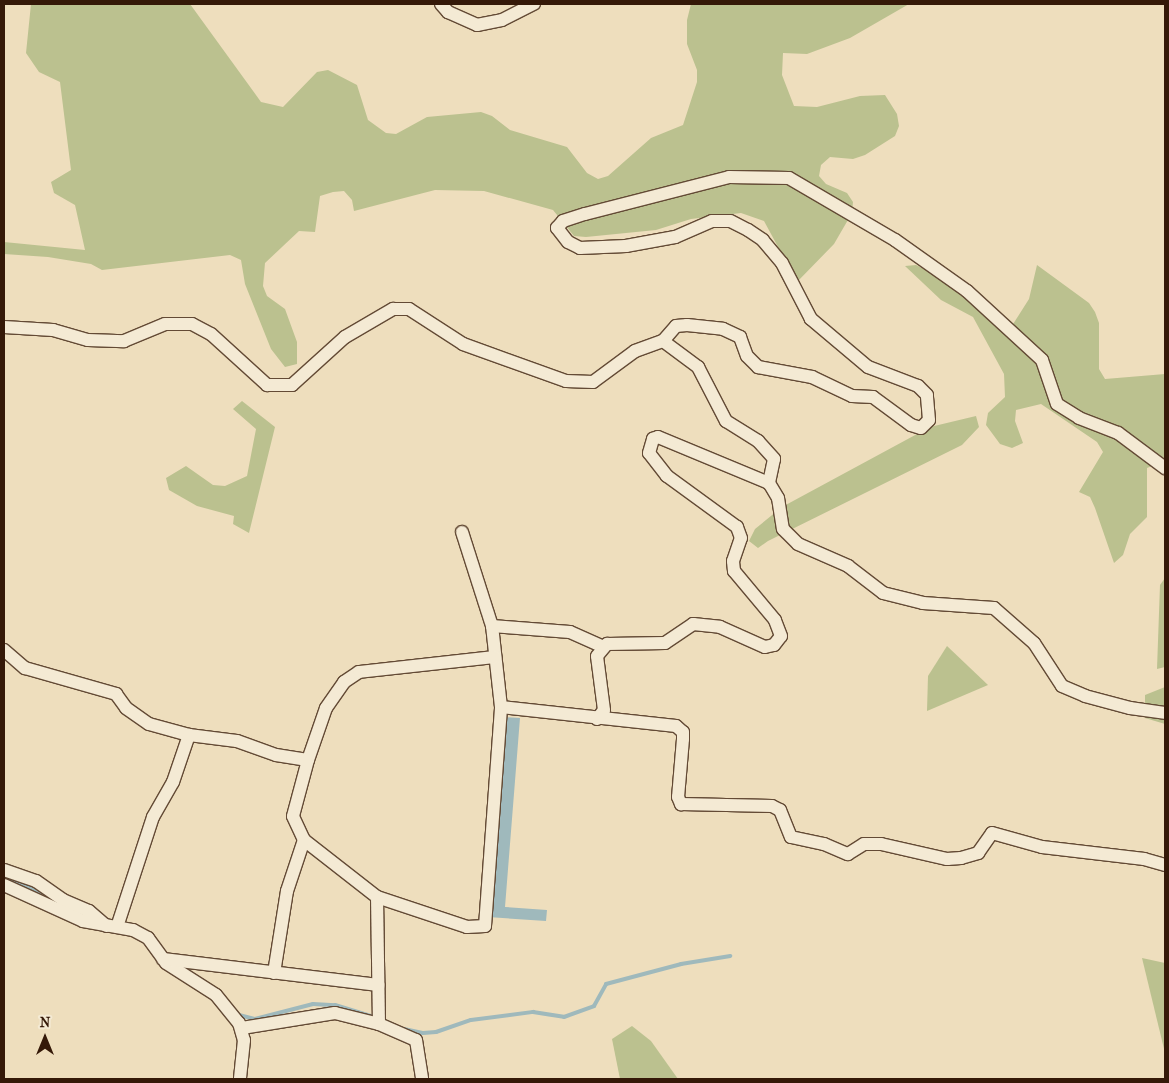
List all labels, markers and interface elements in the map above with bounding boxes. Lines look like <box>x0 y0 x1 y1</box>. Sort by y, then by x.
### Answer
north arrow <box>20 1013 70 1063</box>
text: N <box>40 1014 50 1031</box>

